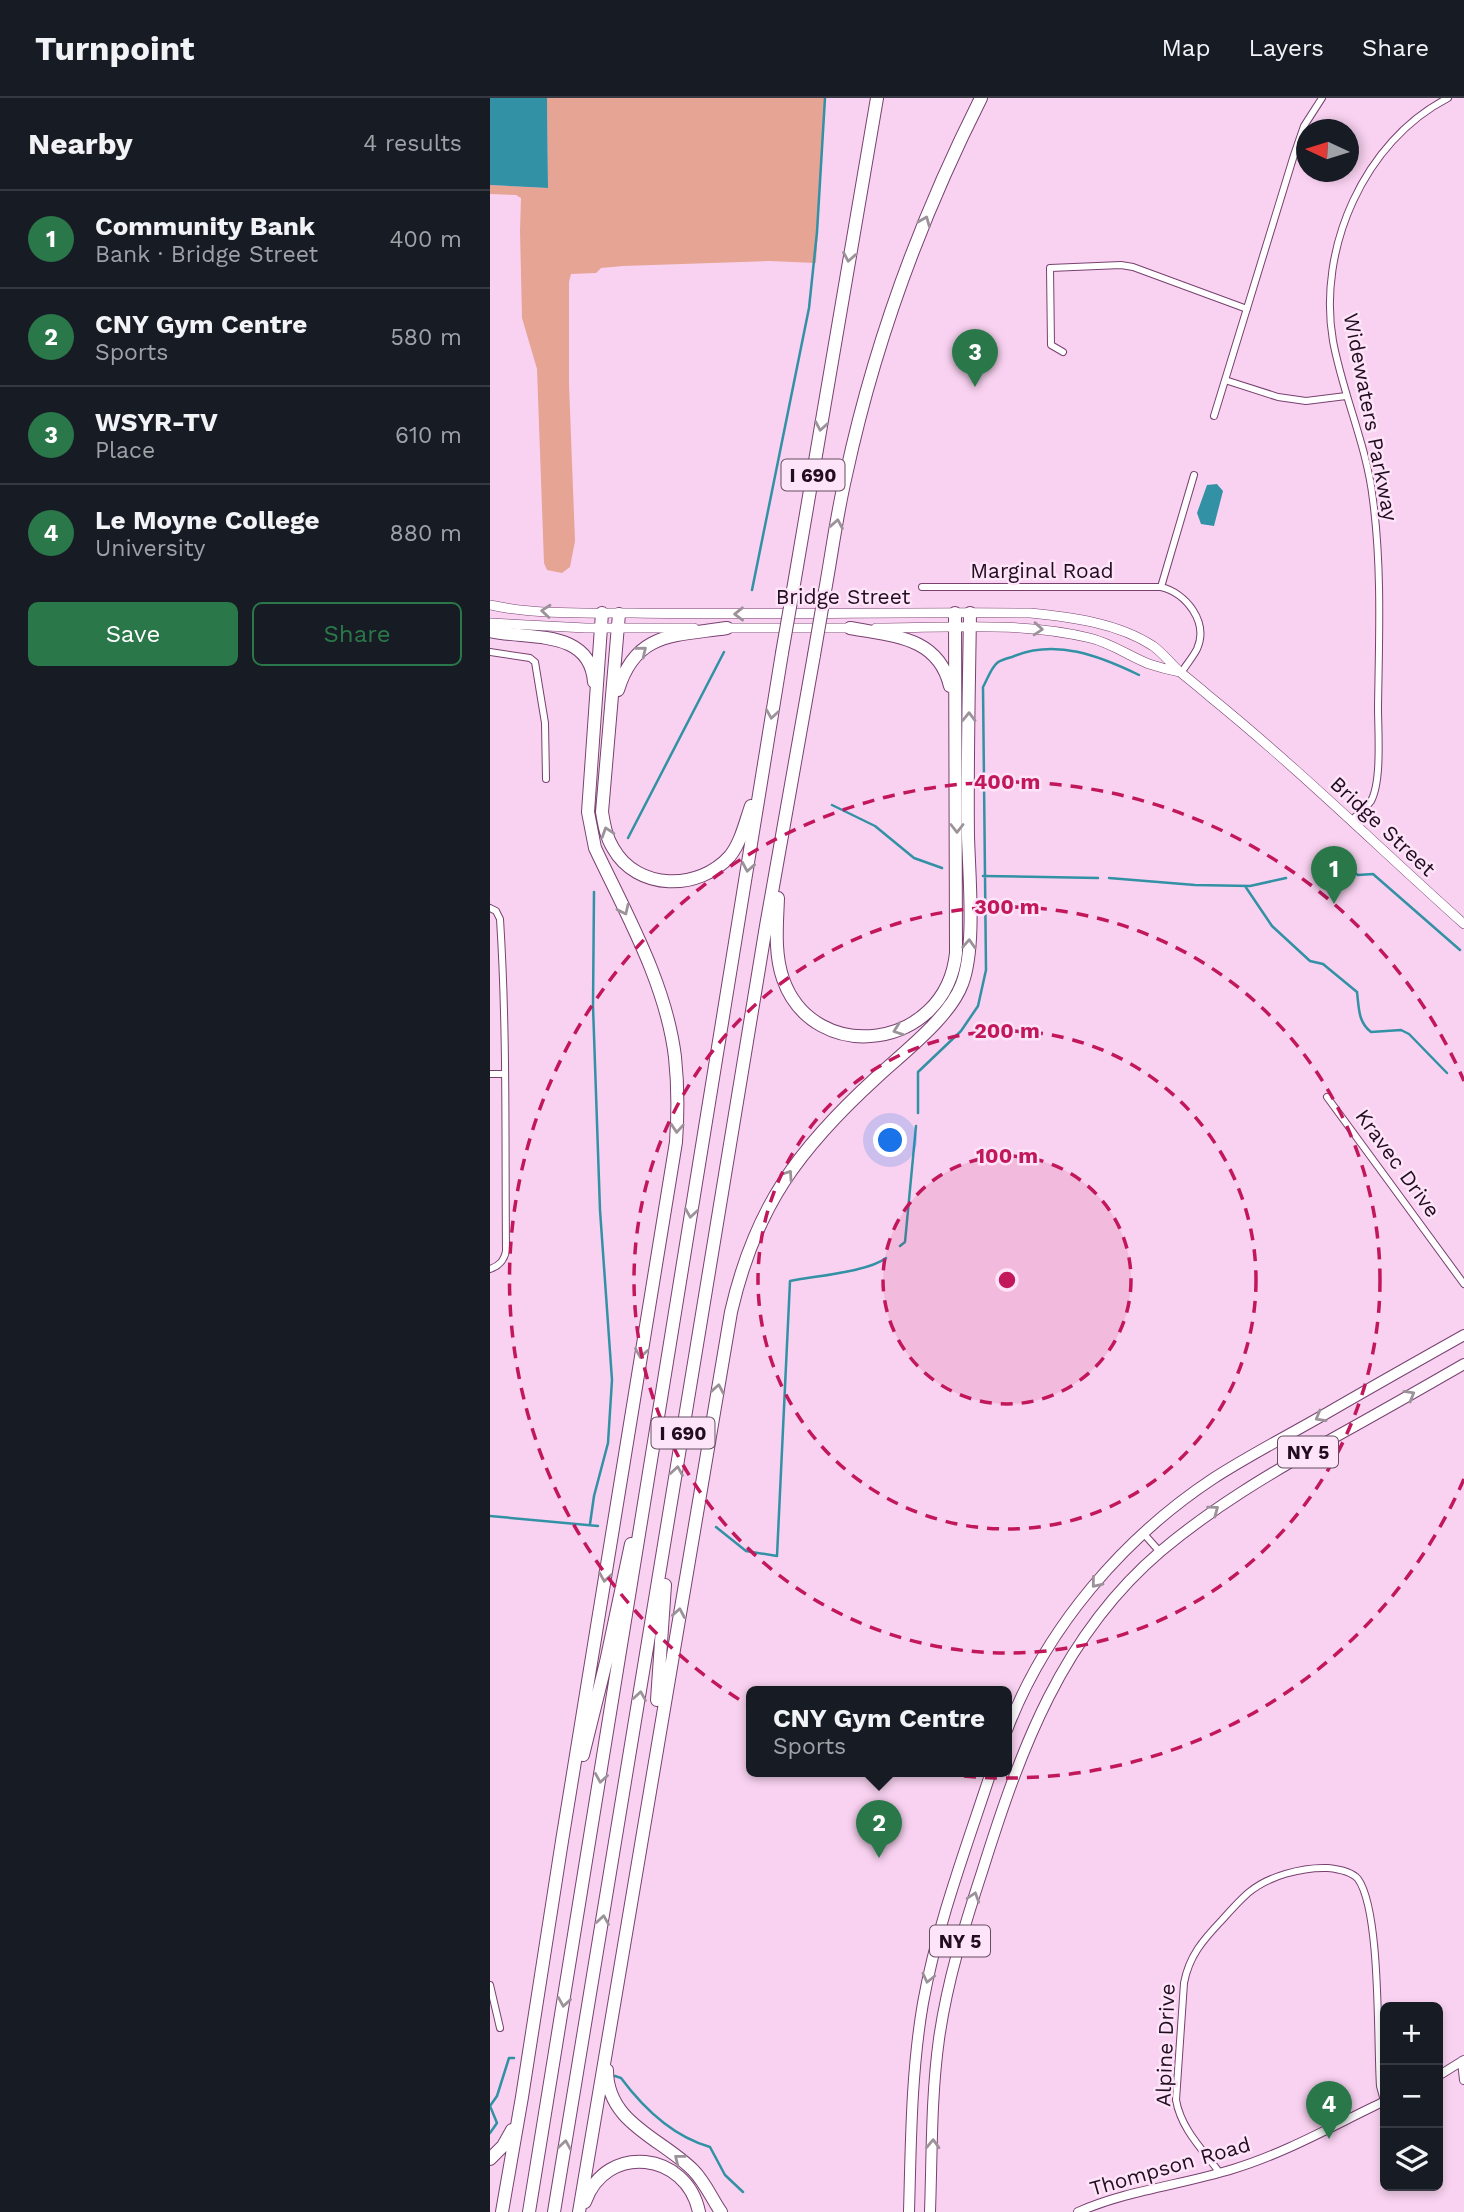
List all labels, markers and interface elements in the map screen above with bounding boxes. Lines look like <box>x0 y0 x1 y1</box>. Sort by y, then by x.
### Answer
text: Turnpoint <box>35 29 194 68</box>
text: Map <box>1162 34 1210 62</box>
text: Layers <box>1248 34 1324 62</box>
text: Share <box>1362 34 1429 62</box>
north arrow <box>1296 119 1359 182</box>
text: Nearby <box>28 126 133 161</box>
text: 4 results <box>363 130 462 157</box>
text: Community Bank <box>95 211 315 241</box>
one-way arrow <box>917 216 931 228</box>
text: 1 <box>46 226 56 253</box>
text: 400 m <box>390 226 462 253</box>
text: Bank · Bridge Street <box>95 241 318 268</box>
one-way arrow <box>842 251 857 263</box>
text: CNY Gym Centre <box>95 309 307 339</box>
street label: Widewaters Parkway <box>1339 311 1403 523</box>
text: 2 <box>44 324 58 351</box>
text: 580 m <box>390 324 462 351</box>
pin: 3 <box>952 329 998 387</box>
text: Sports <box>95 339 168 366</box>
text: WSYR-TV <box>95 407 218 437</box>
one-way arrow <box>814 420 829 432</box>
text: 3 <box>44 422 58 449</box>
text: 610 m <box>395 422 462 449</box>
text: Place <box>95 437 155 464</box>
road number: I 690 <box>782 460 844 490</box>
text: Le Moyne College <box>95 505 320 535</box>
one-way arrow <box>829 518 844 530</box>
text: 4 <box>44 520 58 547</box>
text: 880 m <box>390 520 462 547</box>
text: University <box>95 535 205 562</box>
street label: Marginal Road <box>970 558 1114 583</box>
street label: Bridge Street <box>776 584 911 609</box>
button: Save <box>28 602 238 666</box>
button: Share <box>252 602 462 666</box>
one-way arrow <box>540 604 551 619</box>
one-way arrow <box>734 606 744 622</box>
one-way arrow <box>1032 622 1043 637</box>
one-way arrow <box>634 647 646 660</box>
one-way arrow <box>765 709 780 720</box>
one-way arrow <box>961 711 977 722</box>
text: 400 m <box>974 769 1040 794</box>
street label: Bridge Street <box>1325 771 1441 881</box>
one-way arrow <box>949 823 964 834</box>
one-way arrow <box>601 827 615 839</box>
pin: 1 <box>1311 846 1357 904</box>
one-way arrow <box>741 862 756 873</box>
text: 300 m <box>974 894 1040 919</box>
one-way arrow <box>616 903 630 915</box>
one-way arrow <box>961 938 976 949</box>
text: 200 m <box>974 1018 1040 1043</box>
one-way arrow <box>893 1022 905 1036</box>
street label: Kravec Drive <box>1350 1104 1446 1222</box>
one-way arrow <box>669 1123 684 1134</box>
your location <box>873 1123 907 1157</box>
text: 100 m <box>976 1143 1038 1168</box>
one-way arrow <box>780 1170 792 1183</box>
one-way arrow <box>684 1207 699 1219</box>
centre of rings <box>995 1268 1019 1292</box>
one-way arrow <box>634 1347 649 1359</box>
one-way arrow <box>710 1383 725 1395</box>
one-way arrow <box>1403 1390 1415 1403</box>
one-way arrow <box>1314 1409 1327 1422</box>
road number: I 690 <box>652 1418 714 1448</box>
road number: NY 5 <box>1278 1436 1338 1468</box>
one-way arrow <box>669 1465 684 1477</box>
one-way arrow <box>1206 1506 1219 1518</box>
one-way arrow <box>598 1571 613 1583</box>
one-way arrow <box>1092 1575 1104 1588</box>
one-way arrow <box>671 1607 686 1619</box>
popup <box>746 1686 1012 1777</box>
one-way arrow <box>632 1690 647 1702</box>
text: CNY Gym Centre <box>773 1703 985 1733</box>
text: Sports <box>773 1733 846 1760</box>
one-way arrow <box>593 1772 608 1784</box>
pin: 2 <box>856 1800 902 1858</box>
one-way arrow <box>966 1891 981 1903</box>
one-way arrow <box>595 1914 610 1926</box>
road number: NY 5 <box>930 1926 990 1956</box>
one-way arrow <box>922 1972 937 1984</box>
street label: Alpine Drive <box>1150 1983 1180 2107</box>
one-way arrow <box>557 1997 572 2008</box>
map controls <box>1380 2002 1443 2191</box>
button: + <box>1380 2002 1443 2065</box>
button: − <box>1380 2065 1443 2128</box>
pin: 4 <box>1306 2081 1352 2139</box>
button: layers <box>1380 2128 1443 2191</box>
street label: Thompson Road <box>1087 2131 1253 2201</box>
one-way arrow <box>925 2138 940 2149</box>
one-way arrow <box>557 2139 572 2151</box>
one-way arrow <box>675 2154 687 2167</box>

